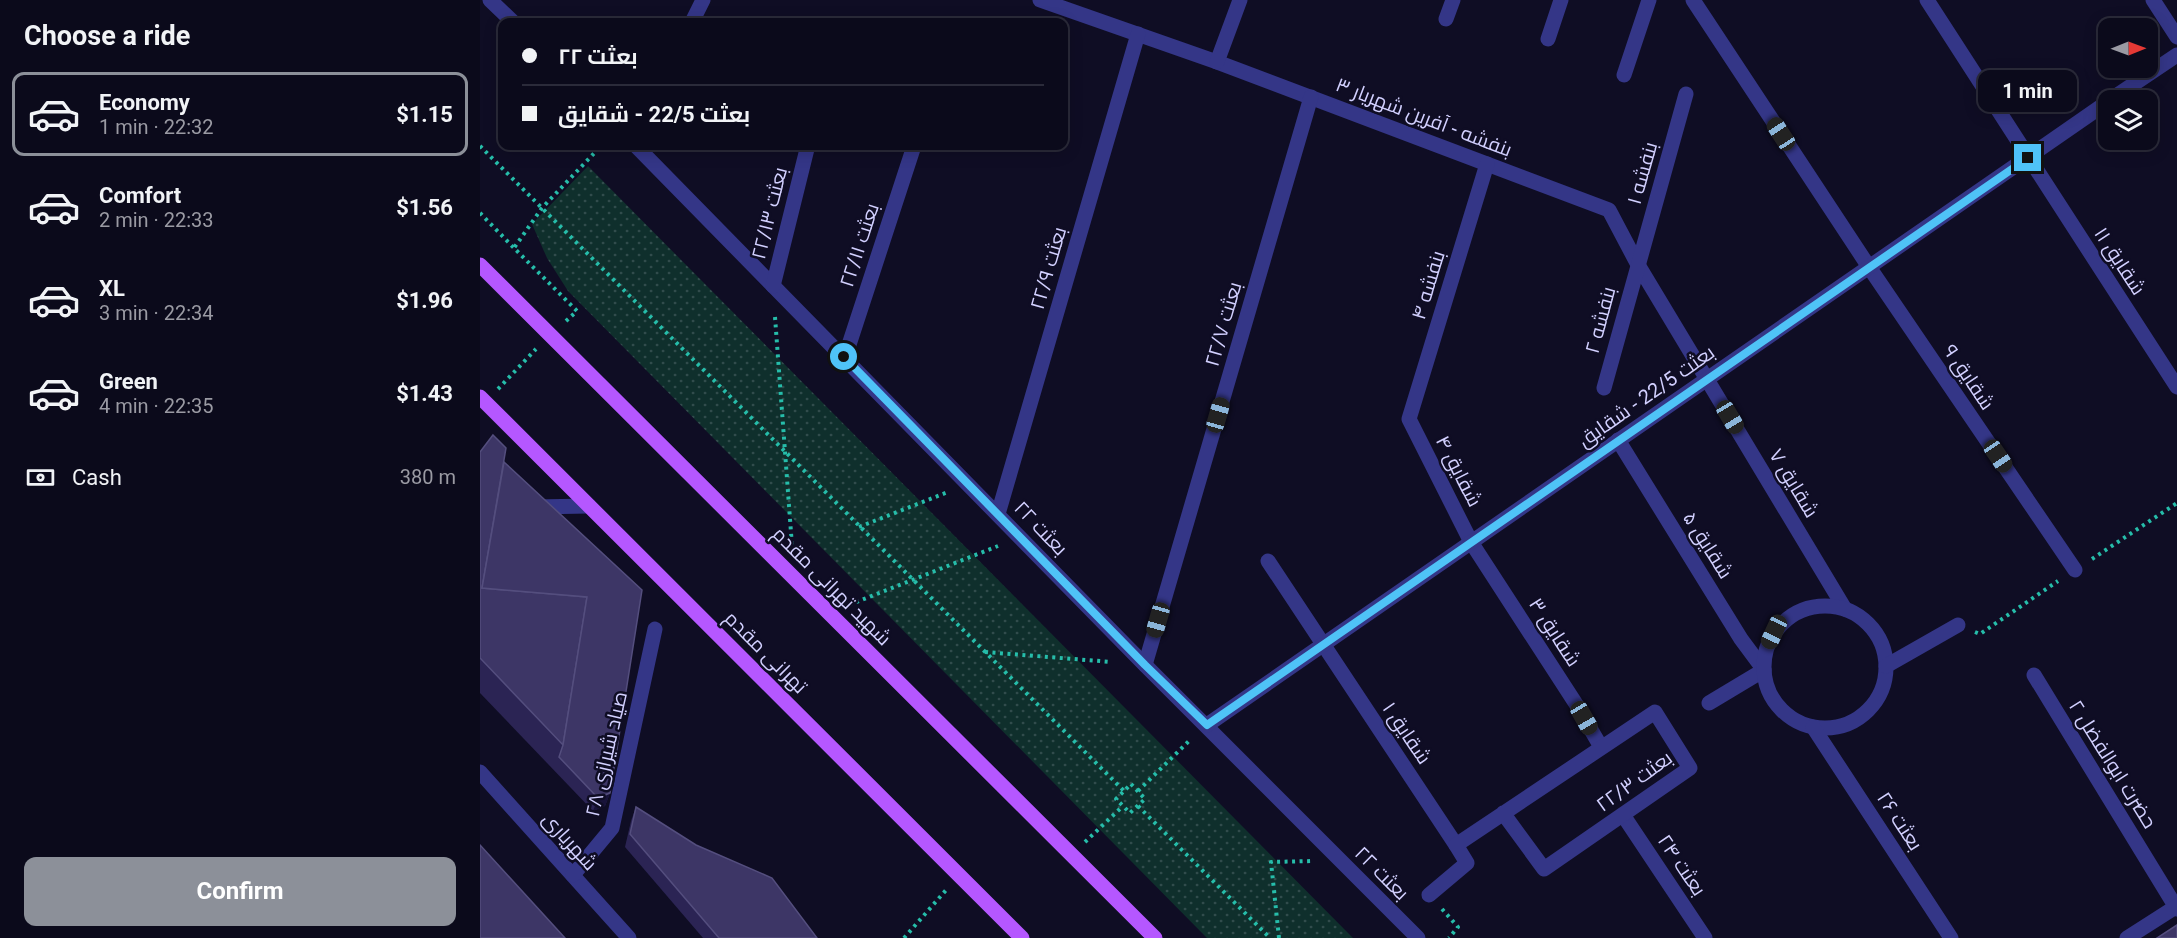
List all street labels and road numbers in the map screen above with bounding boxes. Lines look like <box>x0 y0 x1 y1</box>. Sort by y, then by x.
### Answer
street label: بنفشه - آفرین شهریار ۳ <box>1332 72 1515 163</box>
street label: بنفشه ۱ <box>1622 139 1662 207</box>
street label: بعثت ۲۲/۱۳ <box>746 164 792 262</box>
street label: بعثت ۲۲/۱۱ <box>834 200 884 290</box>
street label: شقایق ۱۱ <box>2088 223 2151 300</box>
street label: بعثت ۲۲/۹ <box>1025 224 1071 312</box>
street label: بنفشه ۴ <box>1406 248 1450 322</box>
street label: بعثت ۲۲/۷ <box>1199 279 1247 369</box>
street label: بنفشه ۲ <box>1580 284 1620 356</box>
street label: بعثت 22/5 - شقایق <box>1573 340 1719 453</box>
street label: شقایق ۹ <box>1938 340 2000 415</box>
street label: شقایق ۴ <box>1430 431 1487 511</box>
street label: شقایق ۷ <box>1763 444 1824 522</box>
street label: بعثت ۲۲ <box>1009 496 1073 560</box>
street label: شقایق ۵ <box>1677 507 1738 583</box>
street label: شهید تهرانی مقدم <box>766 522 896 652</box>
street label: شقایق ۳ <box>1523 593 1586 671</box>
street label: تهرانی مقدم <box>718 606 813 700</box>
street label: صیاد شیرازی ۲۸ <box>580 689 633 819</box>
street label: حضرت ابوالفضل ۲ <box>2063 695 2162 833</box>
street label: شقایق ۱ <box>1377 697 1436 769</box>
street label: بعثت ۲۲/۳ <box>1591 745 1677 817</box>
street label: بعثت ۲۶ <box>1872 787 1928 855</box>
street label: شهریاری <box>537 807 602 876</box>
street label: بعثت ۲۴ <box>1653 830 1711 900</box>
street label: بعثت ۲۲ <box>1350 841 1414 905</box>

